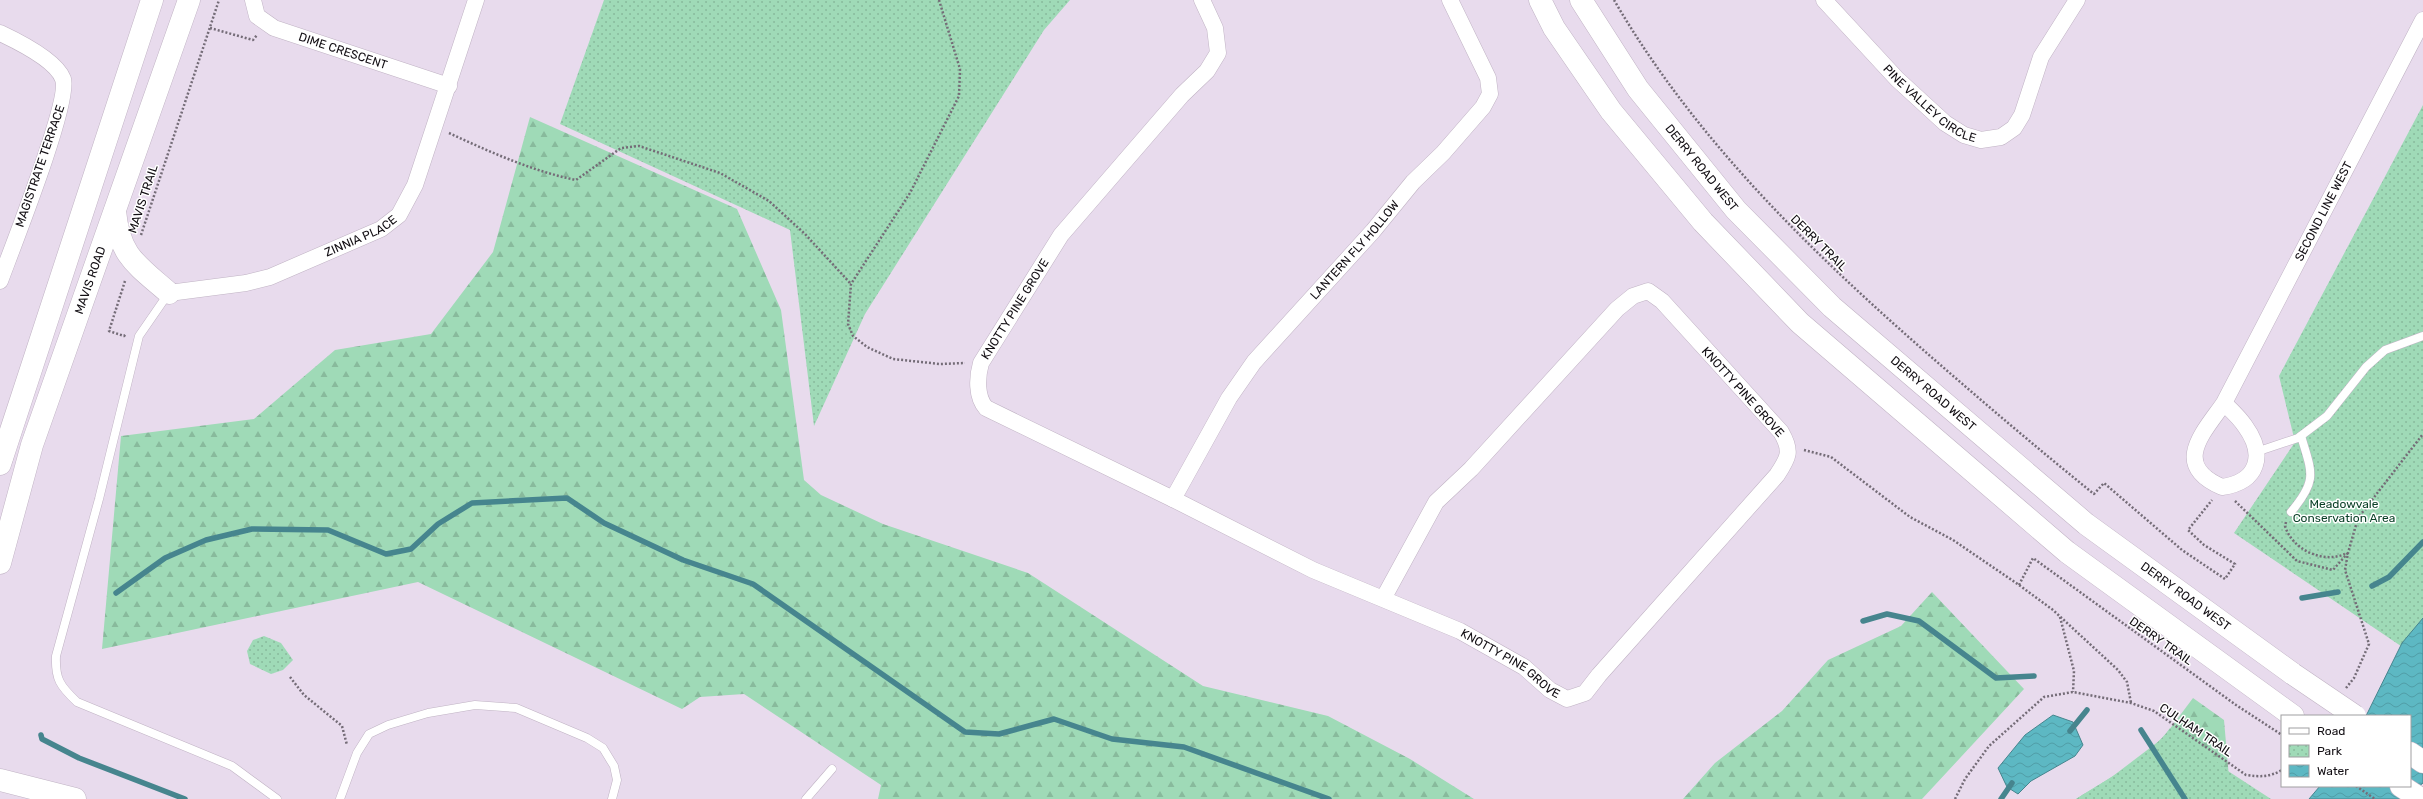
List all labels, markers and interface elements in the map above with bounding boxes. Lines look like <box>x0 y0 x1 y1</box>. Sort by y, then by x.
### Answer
street label: DIME CRESCENT <box>297 30 389 72</box>
street label: PINE VALLEY CIRCLE <box>1880 62 1978 145</box>
street label: MAGISTRATE TERRACE <box>13 103 67 229</box>
street label: DERRY ROAD WEST <box>1662 122 1741 214</box>
street label: SECOND LINE WEST <box>2292 159 2355 263</box>
street label: MAVIS TRAIL <box>125 163 161 235</box>
street label: LANTERN FLY HOLLOW <box>1307 197 1402 302</box>
street label: ZINNIA PLACE <box>322 212 400 260</box>
street label: DERRY TRAIL <box>1788 212 1850 274</box>
street label: MAVIS ROAD <box>72 245 109 316</box>
street label: KNOTTY PINE GROVE <box>978 256 1052 362</box>
street label: KNOTTY PINE GROVE <box>1699 344 1787 440</box>
street label: DERRY ROAD WEST <box>1888 353 1979 434</box>
park label: Meadowvale Conservation Area <box>2293 497 2395 525</box>
street label: DERRY ROAD WEST <box>2138 559 2233 633</box>
street label: DERRY TRAIL <box>2127 614 2195 668</box>
street label: KNOTTY PINE GROVE <box>1458 626 1562 701</box>
street label: CULHAM TRAIL <box>2157 700 2235 760</box>
legend <box>2281 715 2411 787</box>
text: Road <box>2317 724 2345 738</box>
text: Park <box>2317 744 2343 758</box>
text: Water <box>2317 764 2349 778</box>

